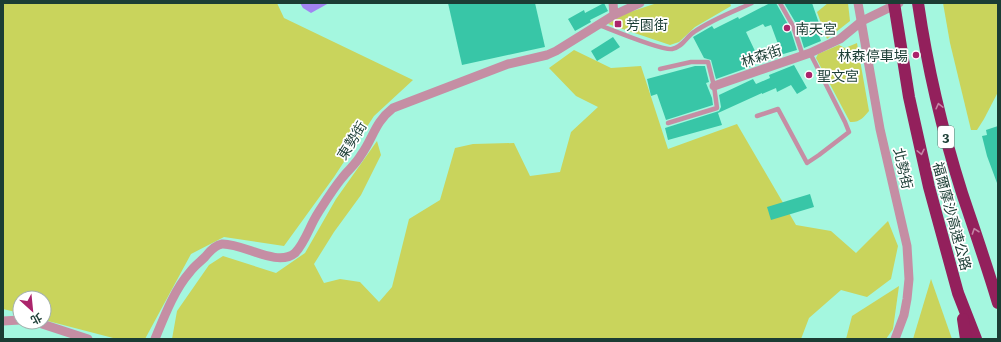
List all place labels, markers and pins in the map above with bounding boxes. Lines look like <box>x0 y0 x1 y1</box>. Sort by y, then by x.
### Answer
place label: 芳園街 <box>626 14 668 34</box>
place label: 南天宮 <box>795 18 837 38</box>
marker: 芳園街 <box>613 19 623 29</box>
marker: 南天宮 <box>782 23 792 33</box>
place label: 林森停車場 <box>838 45 908 65</box>
marker: 林森停車場 <box>911 50 921 60</box>
place label: 聖文宮 <box>817 65 859 85</box>
marker: 聖文宮 <box>804 70 814 80</box>

